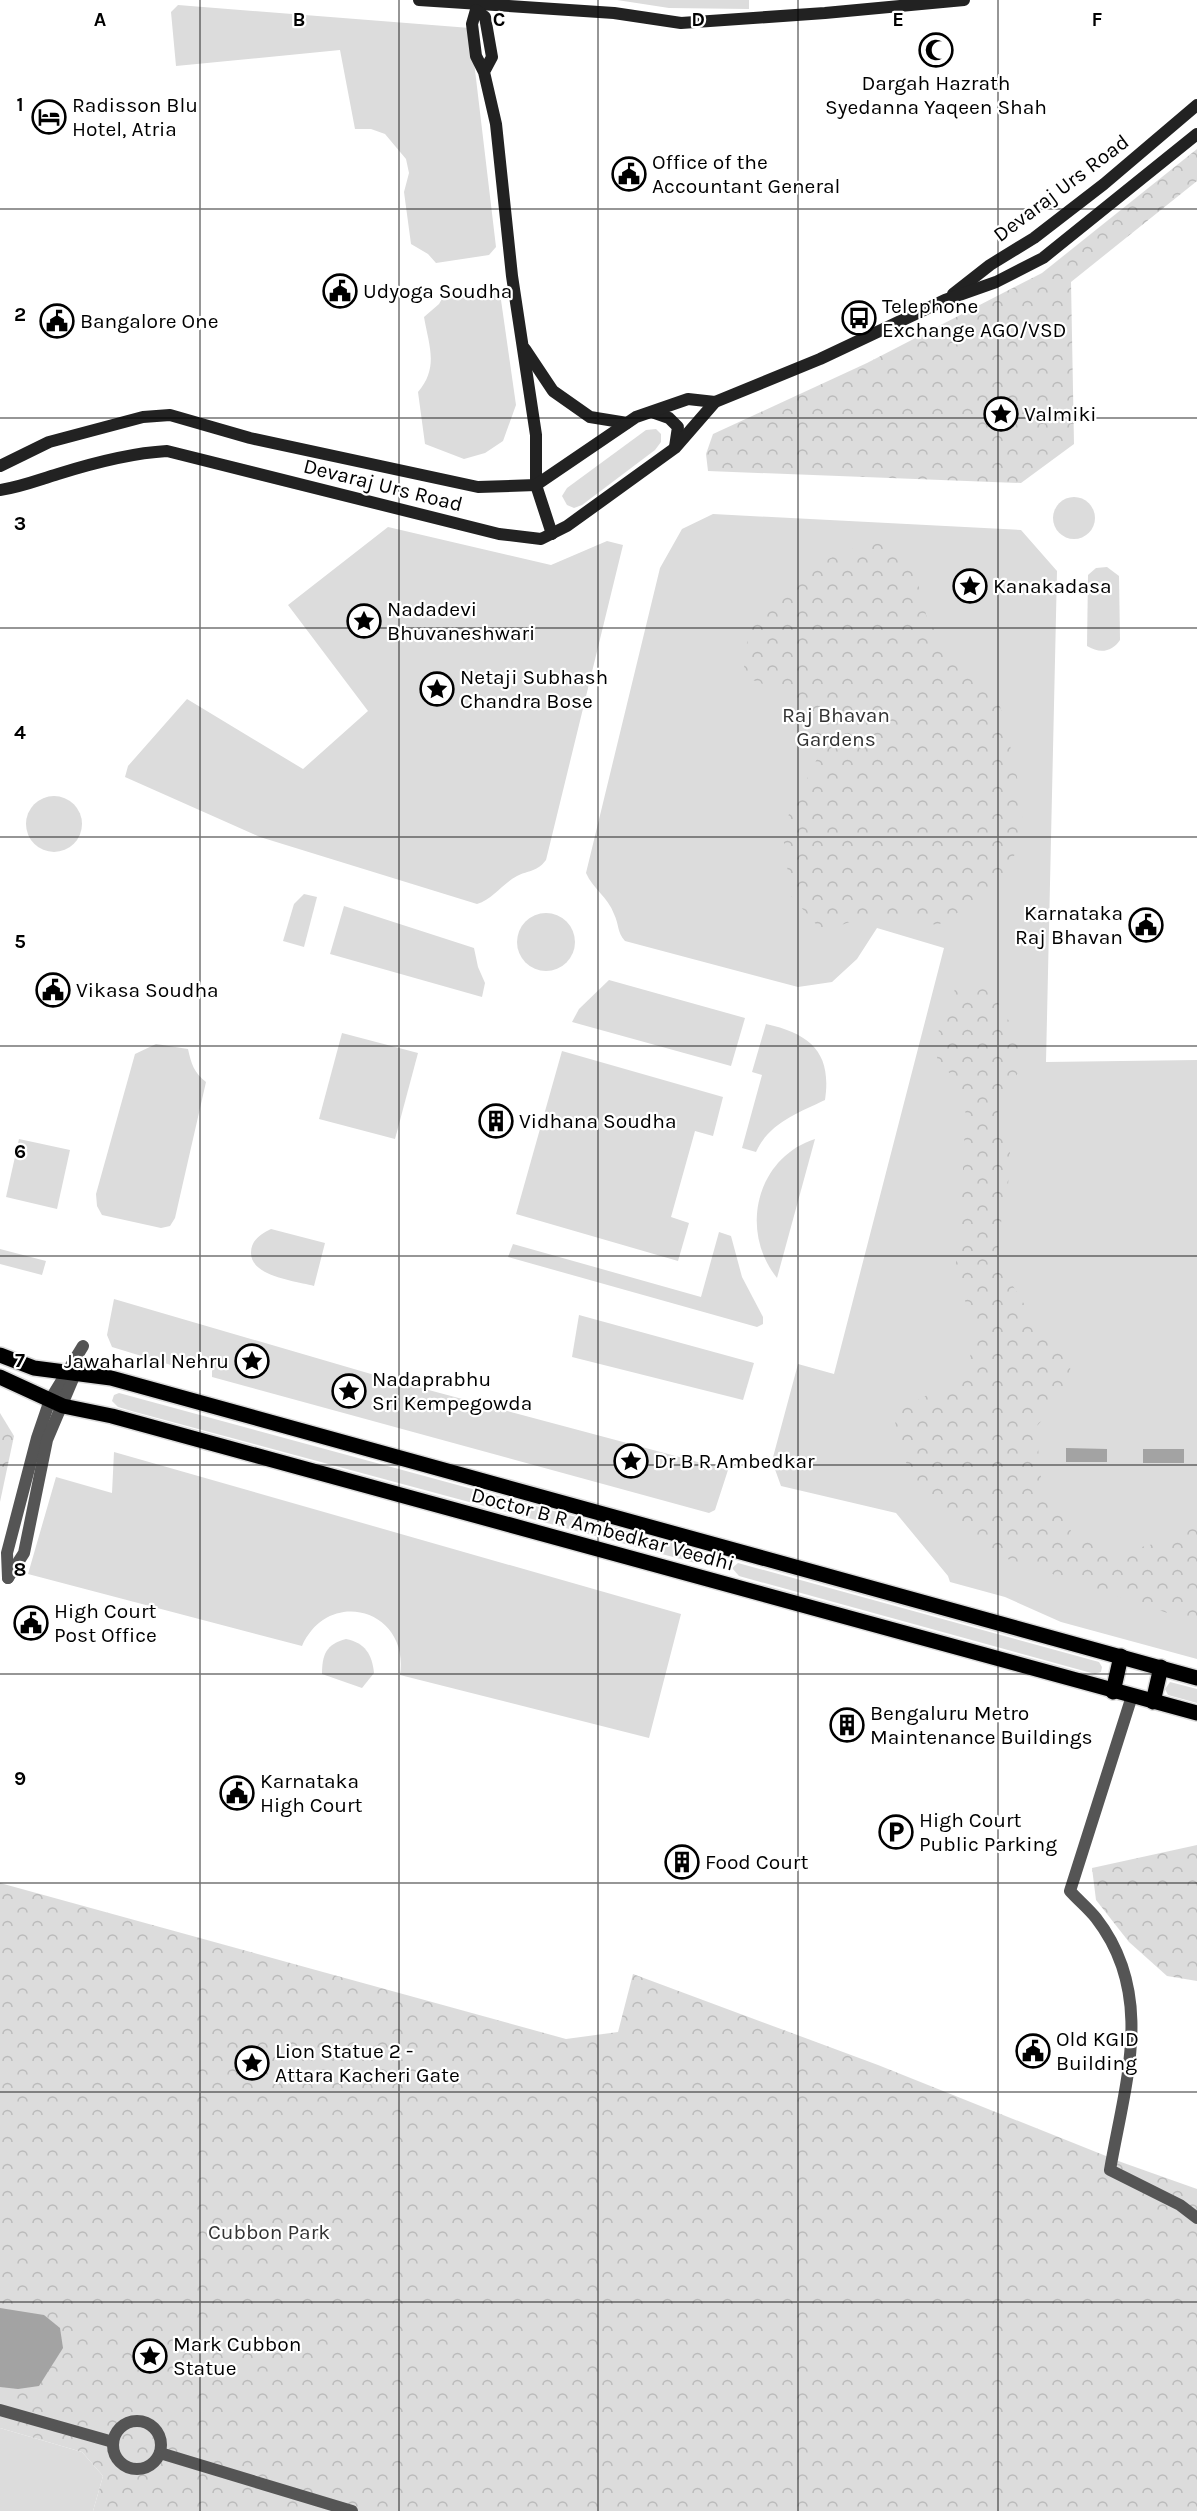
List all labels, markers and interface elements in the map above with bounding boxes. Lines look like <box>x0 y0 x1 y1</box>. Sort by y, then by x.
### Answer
text: A <box>94 8 107 31</box>
text: B <box>293 8 305 31</box>
text: C <box>493 8 505 31</box>
text: D <box>691 8 705 31</box>
text: E <box>892 8 904 31</box>
text: F <box>1092 8 1103 31</box>
mosque icon: Dargah Hazrath Syedanna Yaqeen Shah <box>918 32 954 68</box>
place label: Dargah Hazrath Syedanna Yaqeen Shah <box>825 71 1047 119</box>
text: 1 <box>16 93 24 116</box>
place label: Radisson Blu Hotel, Atria <box>72 93 198 141</box>
hotel icon: Radisson Blu Hotel, Atria <box>31 99 67 135</box>
street label: Devaraj Urs Road <box>989 129 1133 247</box>
place label: Office of the Accountant General <box>652 150 840 198</box>
public building icon: Office of the Accountant General <box>611 156 647 192</box>
public building icon: Udyoga Soudha <box>322 273 358 309</box>
place label: Udyoga Soudha <box>363 279 512 303</box>
place label: Telephone Exchange AGO/VSD <box>882 294 1066 342</box>
bus stop icon: Telephone Exchange AGO/VSD <box>841 300 877 336</box>
text: 2 <box>14 303 26 326</box>
public building icon: Bangalore One <box>39 303 75 339</box>
place label: Bangalore One <box>80 309 218 333</box>
place icon: Valmiki <box>983 396 1019 432</box>
place label: Valmiki <box>1024 402 1097 426</box>
street label: Devaraj Urs Road <box>301 454 465 516</box>
text: 3 <box>14 512 26 535</box>
place icon: Kanakadasa <box>952 568 988 604</box>
place label: Kanakadasa <box>993 574 1112 598</box>
place label: Nadadevi Bhuvaneshwari <box>387 597 535 645</box>
place icon: Nadadevi Bhuvaneshwari <box>346 603 382 639</box>
place label: Netaji Subhash Chandra Bose <box>460 665 608 713</box>
place icon: Netaji Subhash Chandra Bose <box>419 671 455 707</box>
park label: Raj Bhavan Gardens <box>782 703 890 751</box>
text: 4 <box>14 721 26 744</box>
place label: Karnataka Raj Bhavan <box>1015 901 1123 949</box>
public building icon: Karnataka Raj Bhavan <box>1128 907 1164 943</box>
text: 5 <box>14 930 26 953</box>
public building icon: Vikasa Soudha <box>35 972 71 1008</box>
place label: Vikasa Soudha <box>76 978 219 1002</box>
building icon: Vidhana Soudha <box>478 1103 514 1139</box>
place label: Vidhana Soudha <box>519 1109 677 1133</box>
text: 6 <box>14 1140 26 1163</box>
place icon: Jawaharlal Nehru <box>234 1343 270 1379</box>
text: 7 <box>15 1349 25 1372</box>
place label: Jawaharlal Nehru <box>64 1349 229 1373</box>
place label: Nadaprabhu Sri Kempegowda <box>372 1367 532 1415</box>
place icon: Nadaprabhu Sri Kempegowda <box>331 1373 367 1409</box>
place icon: Dr B R Ambedkar <box>613 1443 649 1479</box>
place label: Dr B R Ambedkar <box>654 1449 815 1473</box>
street label: Doctor B R Ambedkar Veedhi <box>469 1482 737 1576</box>
text: 8 <box>14 1558 26 1581</box>
place label: High Court Post Office <box>54 1599 157 1647</box>
public building icon: High Court Post Office <box>13 1605 49 1641</box>
place label: Bengaluru Metro Maintenance Buildings <box>870 1701 1093 1749</box>
building icon: Bengaluru Metro Maintenance Buildings <box>829 1707 865 1743</box>
text: 9 <box>14 1767 26 1790</box>
place label: Karnataka High Court <box>260 1769 362 1817</box>
public building icon: Karnataka High Court <box>219 1775 255 1811</box>
place label: High Court Public Parking <box>919 1808 1057 1856</box>
parking icon: High Court Public Parking <box>878 1814 914 1850</box>
building icon: Food Court <box>664 1844 700 1880</box>
place label: Food Court <box>705 1850 808 1874</box>
place label: Old KGID Building <box>1056 2027 1139 2075</box>
public building icon: Old KGID Building <box>1015 2033 1051 2069</box>
place label: Lion Statue 2 - Attara Kacheri Gate <box>275 2039 460 2087</box>
place icon: Lion Statue 2 - Attara Kacheri Gate <box>234 2045 270 2081</box>
park label: Cubbon Park <box>208 2220 330 2244</box>
place label: Mark Cubbon Statue <box>173 2332 301 2380</box>
place icon: Mark Cubbon Statue <box>132 2338 168 2374</box>

